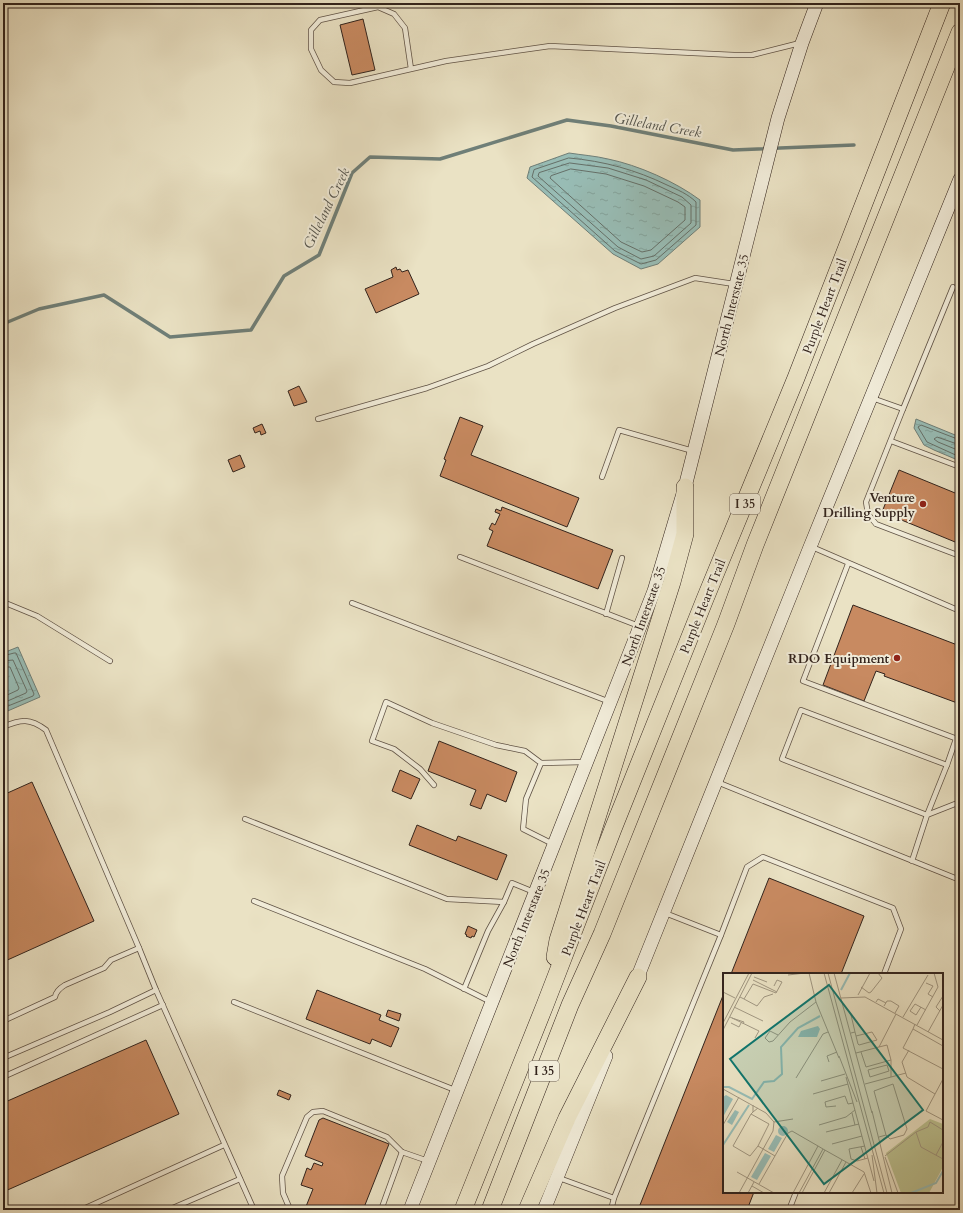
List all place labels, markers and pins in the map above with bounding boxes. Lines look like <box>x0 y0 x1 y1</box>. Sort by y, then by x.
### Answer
place label: Venture Drilling Supply <box>823 489 916 522</box>
marker: Venture Drilling Supply <box>918 499 928 509</box>
place label: RDO Equipment <box>788 650 889 668</box>
marker: RDO Equipment <box>892 653 902 663</box>

